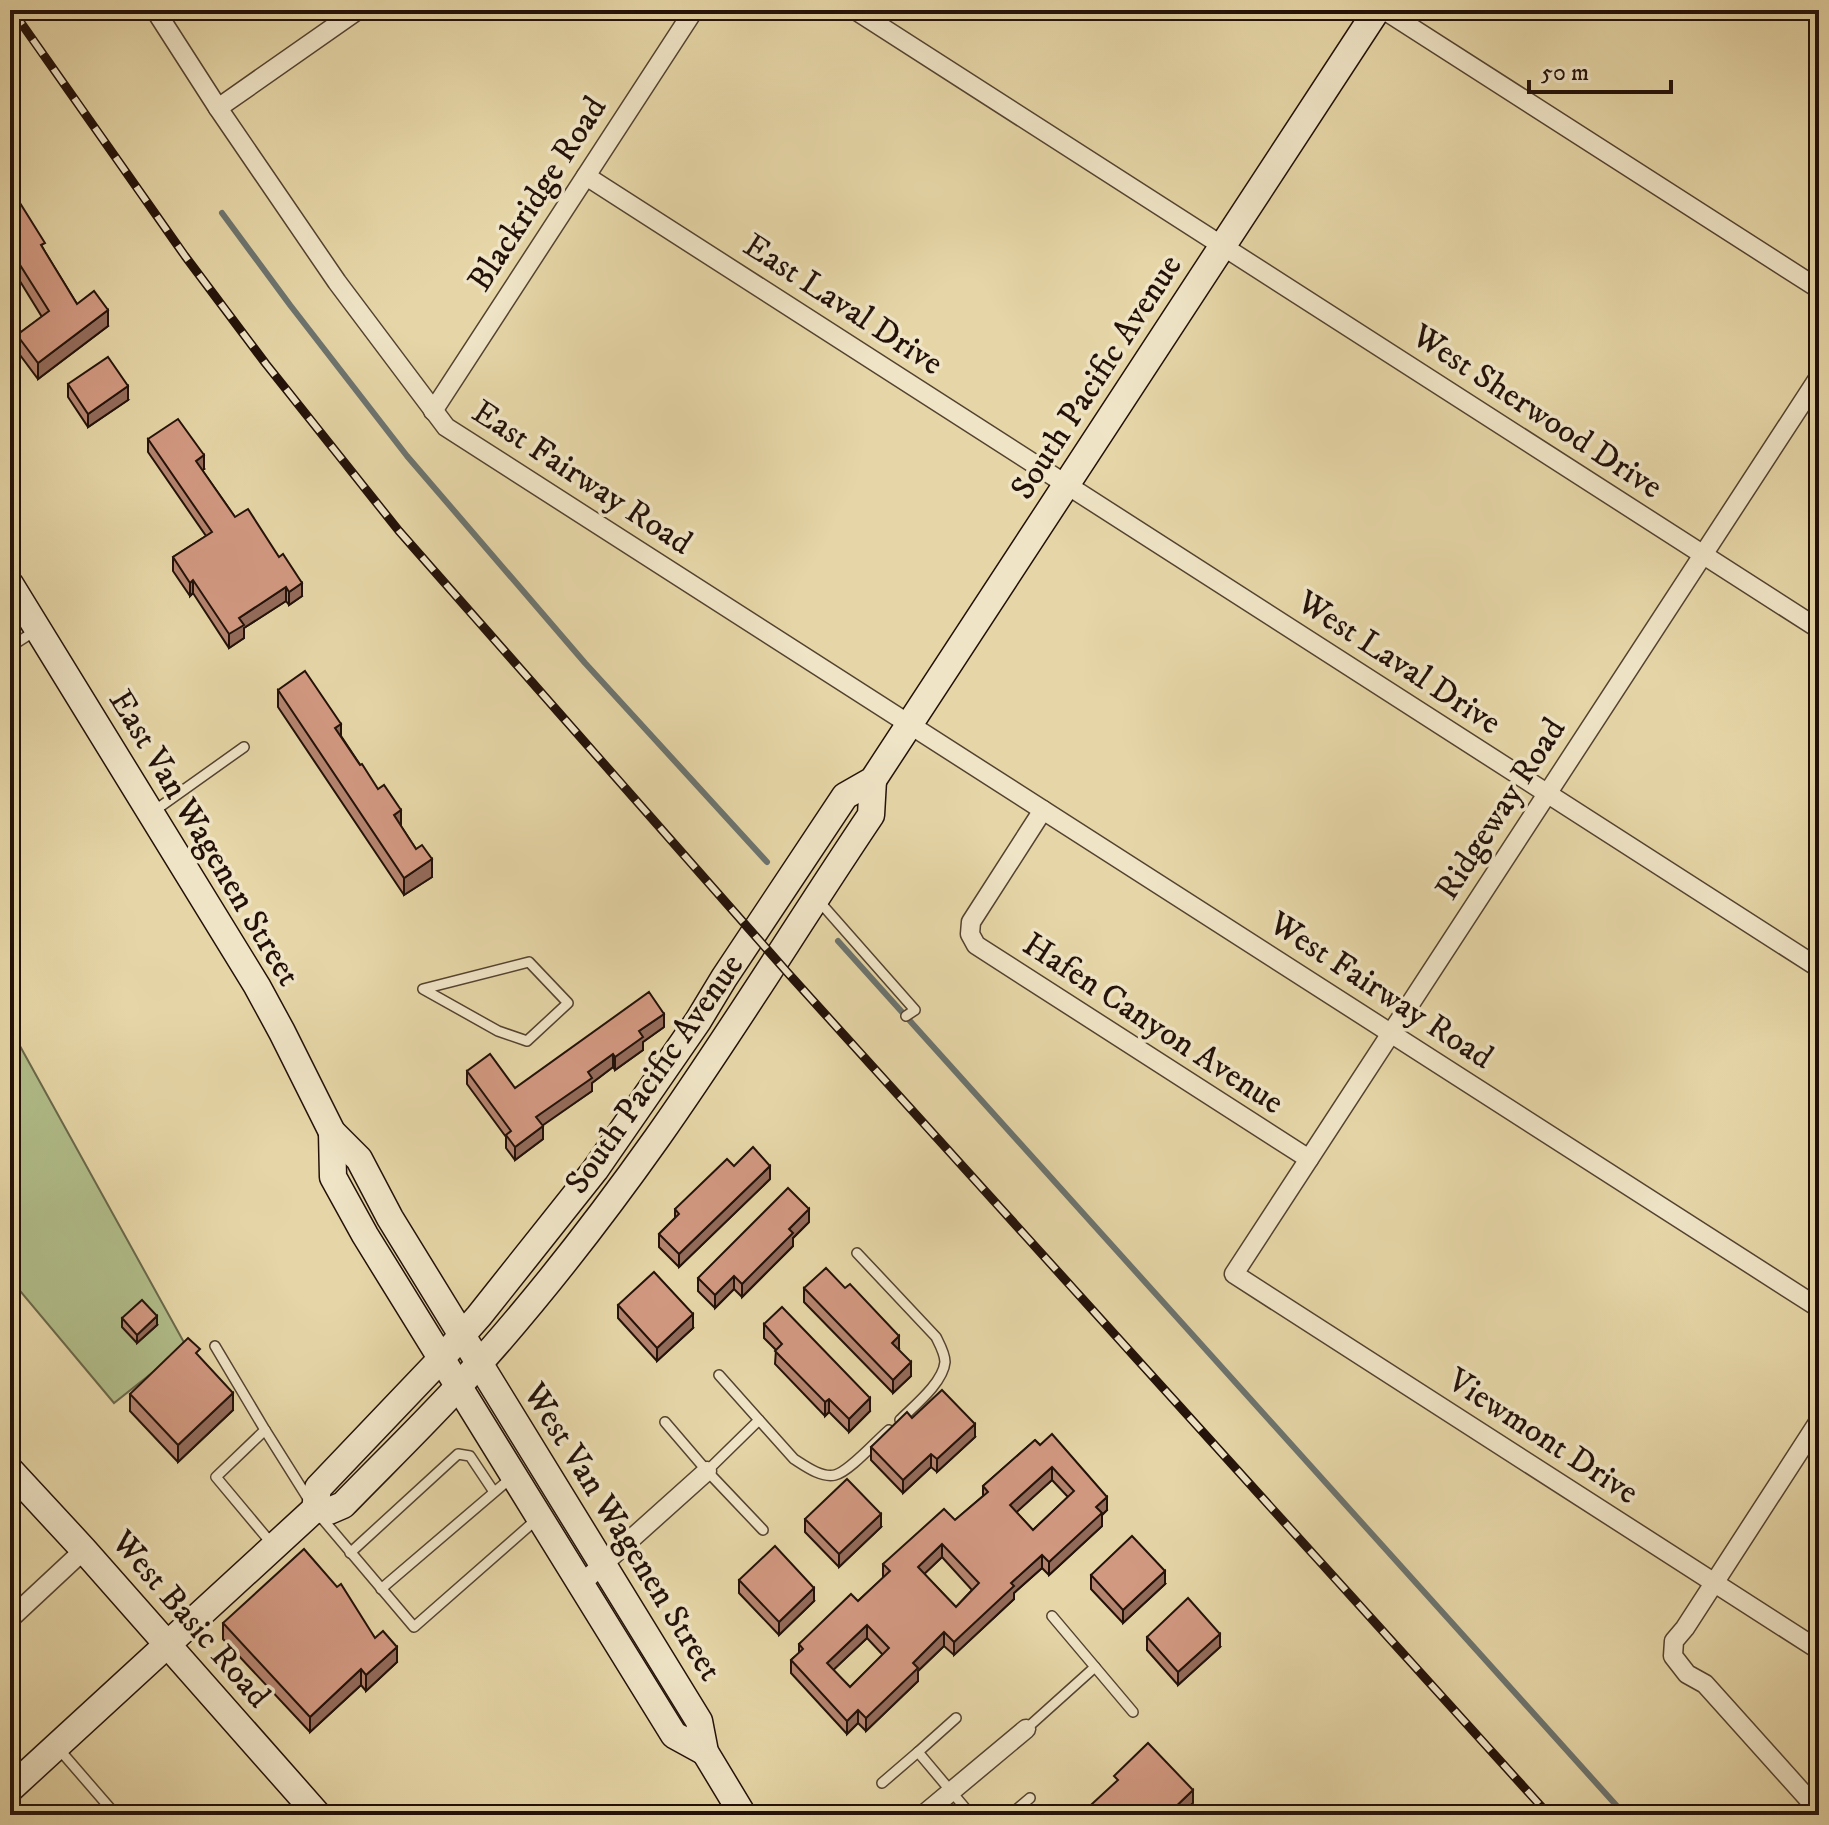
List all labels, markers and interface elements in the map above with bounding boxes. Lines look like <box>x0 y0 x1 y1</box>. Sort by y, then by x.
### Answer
scale bar <box>1529 44 1671 94</box>
text: 50 m <box>1541 58 1589 88</box>
street label: Blackridge Road <box>459 89 616 300</box>
street label: East Laval Drive <box>735 225 951 385</box>
street label: South Pacific Avenue <box>1002 247 1192 507</box>
street label: West Sherwood Drive <box>1403 314 1670 508</box>
street label: East Fairway Road <box>464 391 700 564</box>
street label: West Laval Drive <box>1288 581 1509 744</box>
street label: East Van Wagenen Street <box>99 682 309 994</box>
street label: Ridgeway Road <box>1426 710 1575 908</box>
street label: West Fairway Road <box>1260 902 1501 1079</box>
street label: Hafen Canyon Avenue <box>1014 924 1291 1124</box>
street label: South Pacific Avenue <box>556 946 753 1202</box>
street label: Viewmont Drive <box>1439 1359 1646 1514</box>
street label: West Van Wagenen Street <box>513 1374 731 1689</box>
street label: West Basic Road <box>101 1521 279 1717</box>

